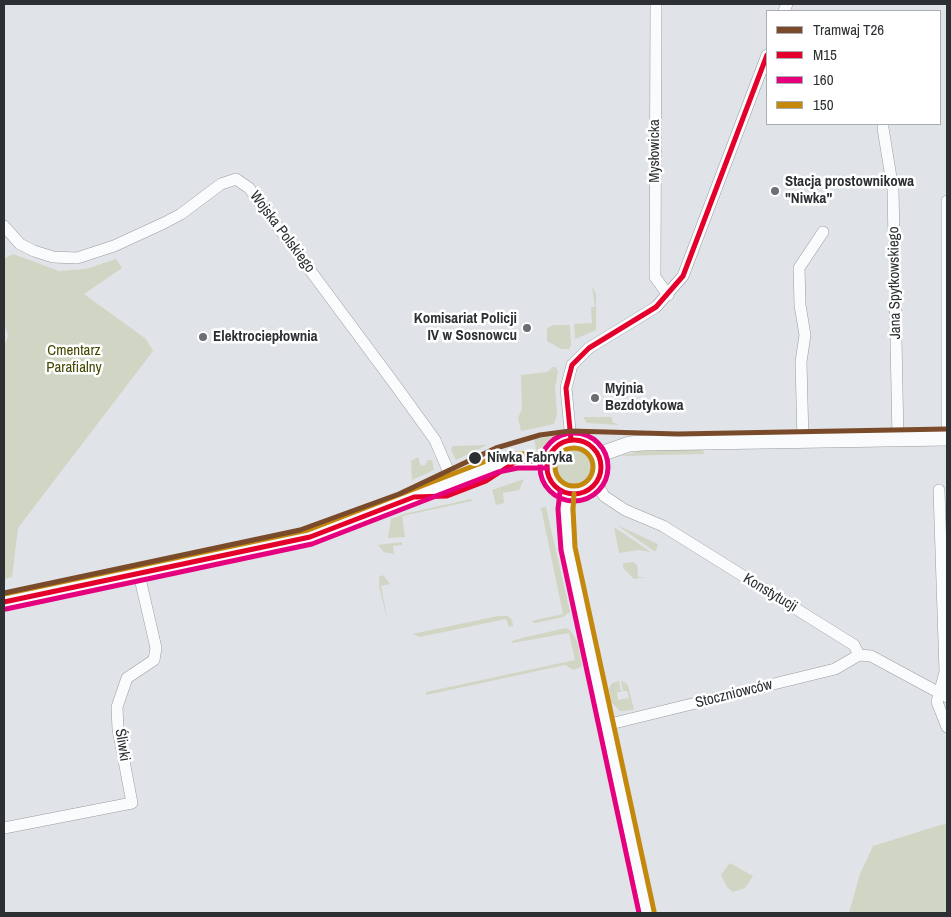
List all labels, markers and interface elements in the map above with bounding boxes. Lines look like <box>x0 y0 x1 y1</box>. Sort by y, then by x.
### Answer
legend <box>766 10 941 125</box>
text: Tramwaj T26 <box>813 19 884 40</box>
text: M15 <box>813 44 837 65</box>
text: 160 <box>813 69 834 90</box>
text: 150 <box>813 94 834 115</box>
street label: Mysłowicka <box>646 119 664 183</box>
place label: Stacja prostownikowa "Niwka" <box>785 173 914 208</box>
marker: Stacja prostownikowa "Niwka" <box>769 185 781 197</box>
street label: Wojska Polskiego <box>245 188 319 276</box>
street label: Jana Spytkowskiego <box>885 226 905 340</box>
place label: Komisariat Policji IV w Sosnowcu <box>414 310 517 345</box>
marker: Komisariat Policji IV w Sosnowcu <box>521 322 533 334</box>
place label: Elektrociepłownia <box>213 328 318 346</box>
marker: Elektrociepłownia <box>197 331 209 343</box>
park label: Cmentarz Parafialny <box>46 342 102 377</box>
place label: Myjnia Bezdotykowa <box>605 380 684 415</box>
marker: Myjnia Bezdotykowa <box>589 392 601 404</box>
place label: Niwka Fabryka <box>487 449 573 467</box>
marker: Niwka Fabryka <box>467 450 483 466</box>
street label: Konstytucji <box>740 570 800 616</box>
street label: Stoczniowców <box>694 676 774 712</box>
street label: Śliwki <box>111 727 133 763</box>

